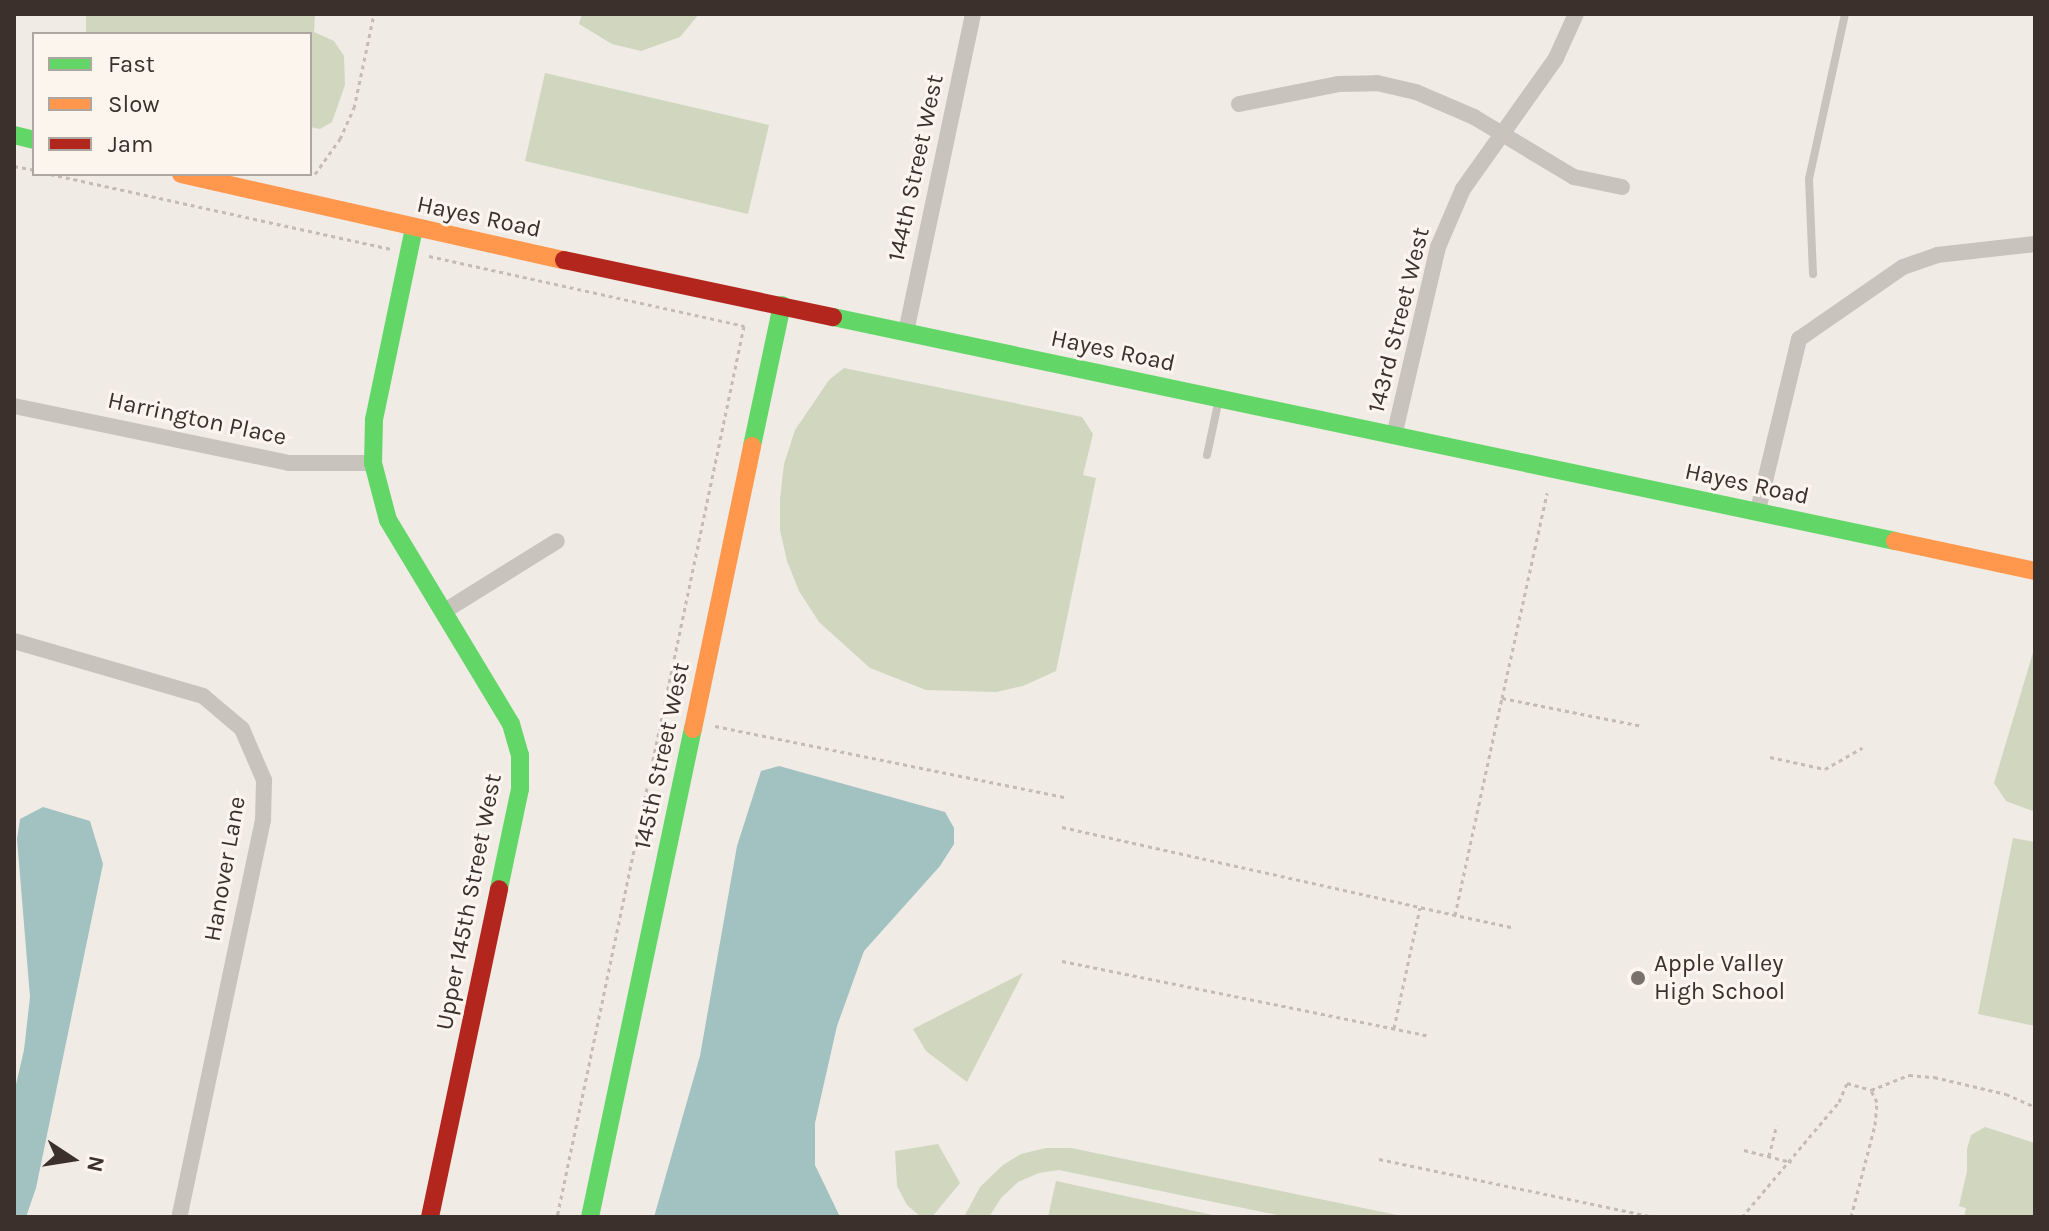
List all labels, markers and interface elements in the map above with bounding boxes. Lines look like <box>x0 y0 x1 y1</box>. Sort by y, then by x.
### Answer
legend <box>32 32 312 176</box>
text: Fast <box>108 50 155 78</box>
street label: 144th Street West <box>882 72 950 264</box>
text: Slow <box>108 90 160 118</box>
text: Jam <box>108 130 153 158</box>
street label: Hayes Road <box>414 190 544 244</box>
street label: 143rd Street West <box>1362 224 1436 416</box>
street label: Hayes Road <box>1048 324 1178 378</box>
street label: Harrington Place <box>105 386 289 452</box>
street label: Hayes Road <box>1682 457 1812 511</box>
street label: 145th Street West <box>628 660 696 852</box>
street label: Upper 145th Street West <box>430 771 508 1033</box>
street label: Hanover Lane <box>198 794 252 944</box>
place label: Apple Valley High School <box>1654 950 1785 1006</box>
marker: Apple Valley High School <box>1629 969 1647 987</box>
north arrow <box>32 1119 112 1199</box>
text: N <box>81 1154 110 1174</box>

